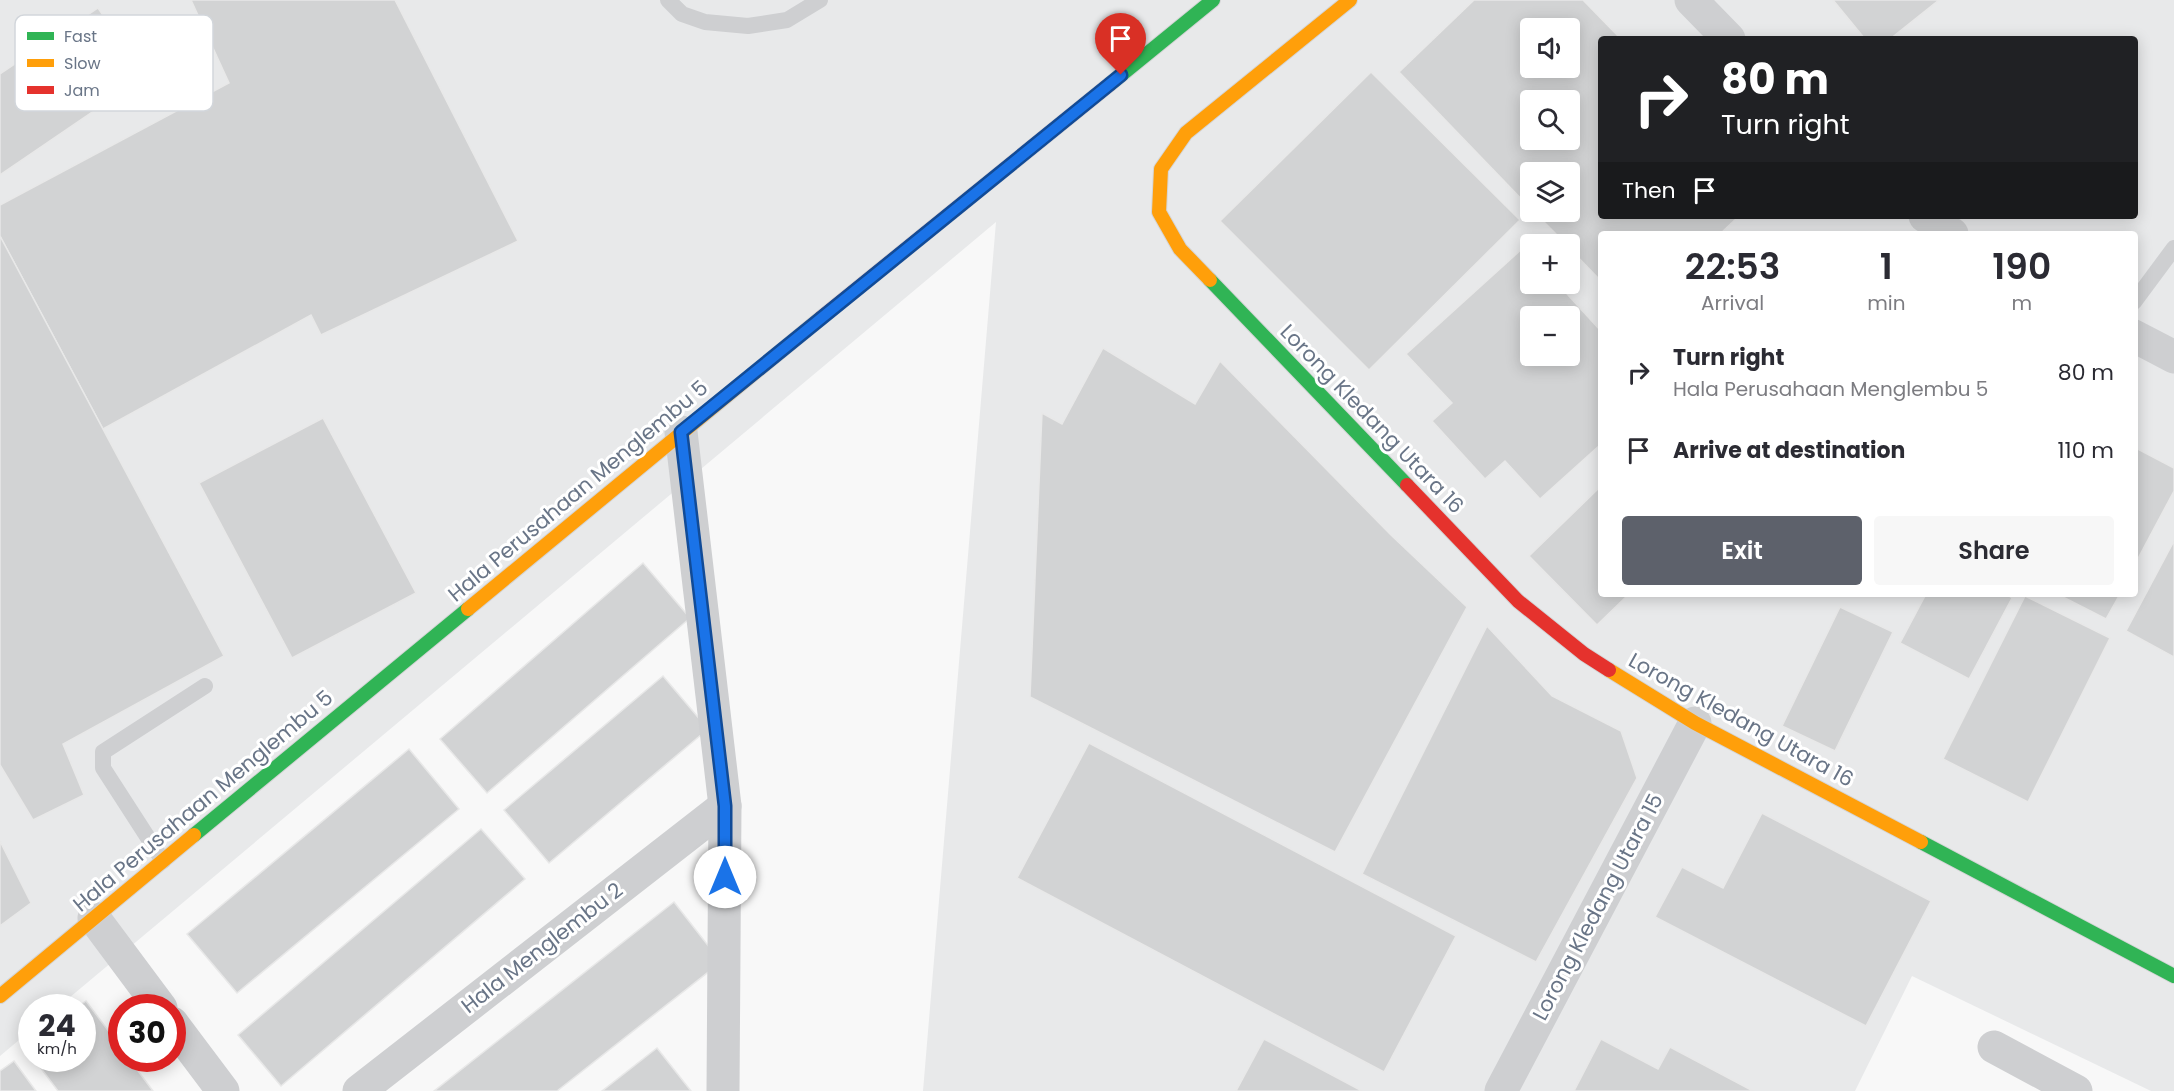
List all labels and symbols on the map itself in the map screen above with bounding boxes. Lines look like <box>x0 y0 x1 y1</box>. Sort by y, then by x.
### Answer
pin <box>1095 13 1146 75</box>
legend <box>15 15 213 111</box>
text: Fast <box>64 25 97 48</box>
text: Slow <box>64 52 101 75</box>
text: Jam <box>64 79 100 102</box>
street label: Lorong Kledang Utara 16 <box>1274 318 1471 520</box>
street label: Hala Perusahaan Menglembu 5 <box>442 373 714 608</box>
street label: Lorong Kledang Utara 16 <box>1624 646 1859 794</box>
street label: Hala Perusahaan Menglembu 5 <box>67 683 339 918</box>
street label: Lorong Kledang Utara 15 <box>1525 788 1670 1025</box>
position arrow <box>693 845 757 909</box>
street label: Hala Menglembu 2 <box>455 875 628 1020</box>
speed limit sign: 30 <box>108 994 186 1072</box>

